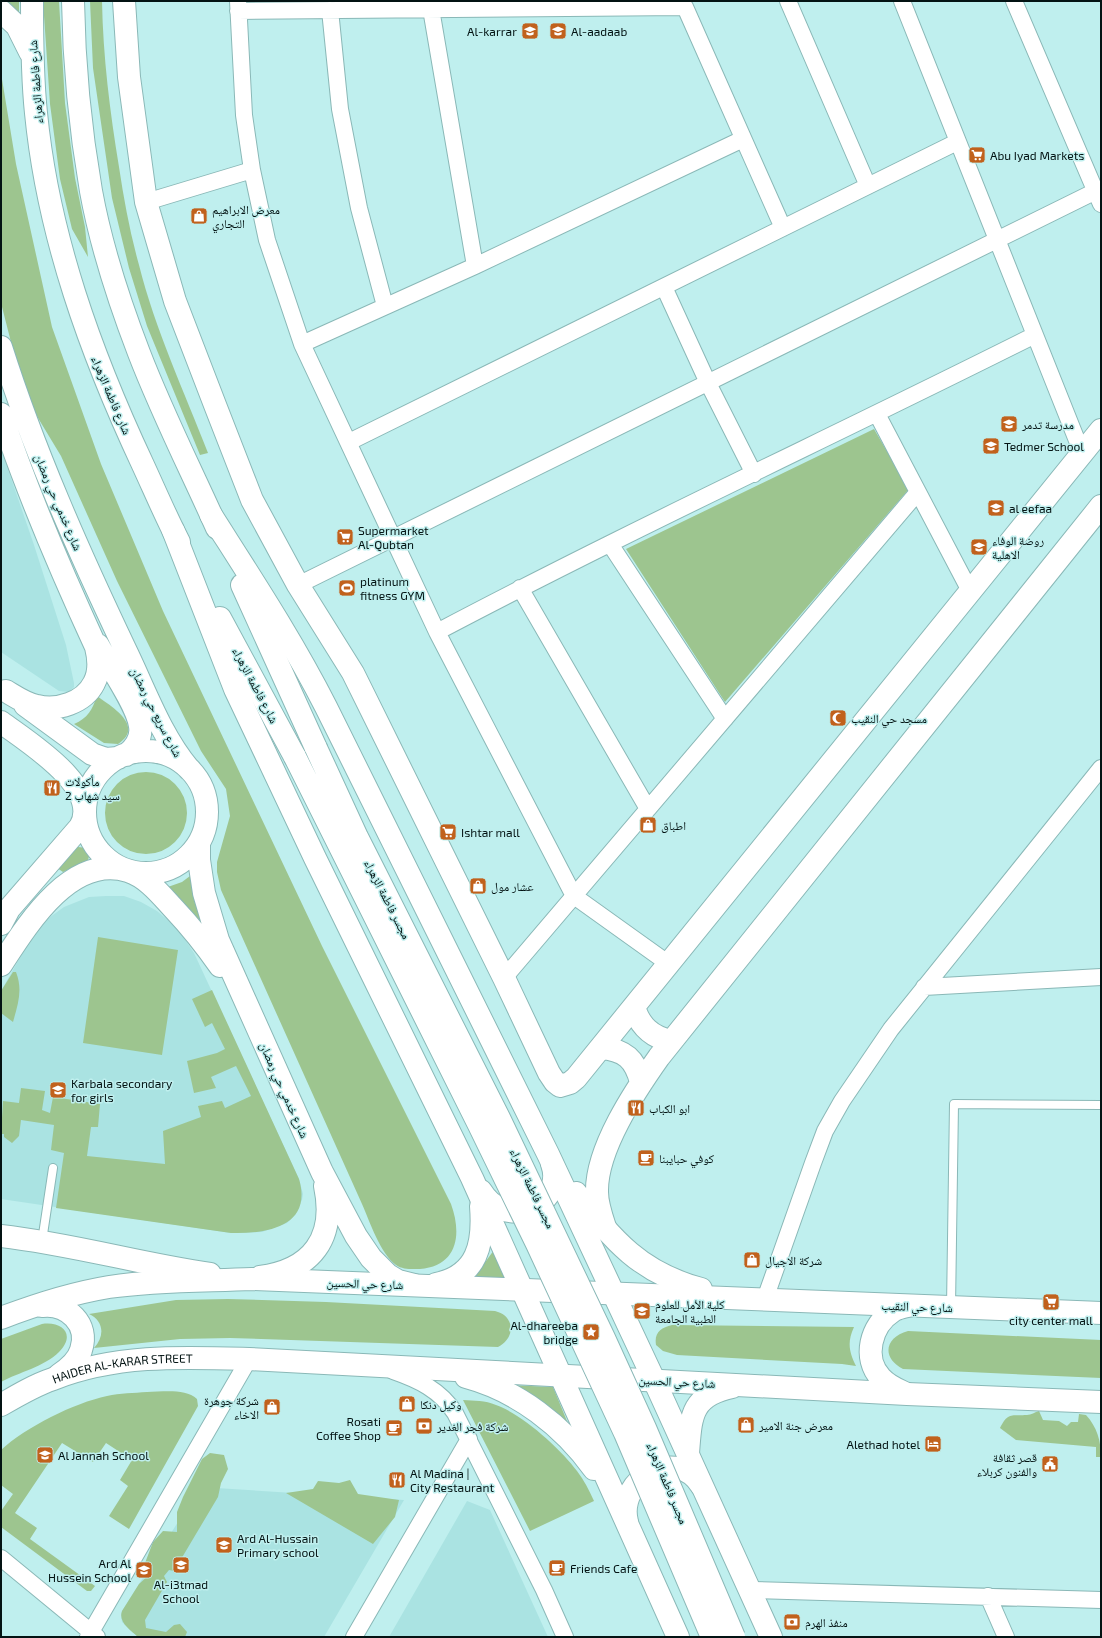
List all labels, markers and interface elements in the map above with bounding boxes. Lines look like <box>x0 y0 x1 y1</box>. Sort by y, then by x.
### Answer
school or university icon: Al-karrar <box>520 21 540 41</box>
school or university icon: Al-aadaab <box>548 21 568 41</box>
place label: Al-karrar <box>467 24 517 38</box>
place label: Al-aadaab <box>571 24 627 38</box>
street label: شارع فاطمة الزهراء <box>25 39 47 124</box>
supermarket icon: Abu Iyad Markets <box>967 145 987 165</box>
place label: Abu Iyad Markets <box>990 148 1084 162</box>
place label: معرض الابراهيم التجاري <box>212 202 280 234</box>
shop icon: معرض الابراهيم التجاري <box>189 206 209 226</box>
street label: شارع فاطمة الزهراء <box>87 354 135 437</box>
school or university icon: مدرسة تدمر <box>999 414 1019 434</box>
place label: مدرسة تدمر <box>1021 417 1074 431</box>
school or university icon: Tedmer School <box>981 436 1001 456</box>
place label: Tedmer School <box>1004 439 1084 453</box>
street label: شارع خدمي حي رمضان <box>29 452 86 554</box>
school or university icon: al eefaa <box>986 498 1006 518</box>
place label: al eefaa <box>1009 501 1052 515</box>
place label: Supermarket Al-Qubtan <box>358 523 429 552</box>
supermarket icon: Supermarket Al-Qubtan <box>335 527 355 547</box>
place label: روضة الوفاء الاهلية <box>992 533 1044 562</box>
school or university icon: روضة الوفاء الاهلية <box>969 537 989 557</box>
place label: platinum fitness GYM <box>360 574 425 602</box>
sports icon: platinum fitness GYM <box>337 578 357 598</box>
street label: شارع فاطمة الزهراء <box>228 645 282 726</box>
street label: شارع سريع حي رمضان <box>125 665 186 761</box>
mosque icon: مسجد حي النقيب <box>828 708 848 728</box>
place label: مسجد حي النقيب <box>851 711 927 729</box>
place label: مأكولات سيد شهاب 2 <box>65 774 120 803</box>
restaurant icon: مأكولات سيد شهاب 2 <box>42 778 62 798</box>
shop icon: اطباق <box>638 815 658 835</box>
place label: اطباق <box>661 818 686 833</box>
supermarket icon: Ishtar mall <box>438 822 458 842</box>
place label: Ishtar mall <box>461 825 520 839</box>
street label: مجسر فاطمة الزهراء <box>361 857 414 942</box>
shop icon: عشار مول <box>468 876 488 896</box>
place label: عشار مول <box>491 879 534 894</box>
street label: شارع خدمي حي رمضان <box>254 1040 312 1142</box>
place label: Karbala secondary for girls <box>71 1076 173 1104</box>
school or university icon: Karbala secondary for girls <box>48 1080 68 1100</box>
restaurant icon: ابو الكباب <box>626 1098 646 1118</box>
place label: ابو الكباب <box>649 1101 690 1116</box>
street label: مجسر فاطمة الزهراء <box>507 1146 558 1231</box>
cafe icon: كوفي حبايبنا <box>636 1148 656 1168</box>
place label: كوفي حبايبنا <box>659 1151 714 1169</box>
shop icon: شركة الاجيال <box>742 1250 762 1270</box>
place label: شركة الاجيال <box>765 1253 822 1268</box>
street label: شارع حي الحسين <box>326 1275 404 1295</box>
supermarket icon: city center mall <box>1041 1292 1061 1312</box>
place label: كلية الأمل للعلوم الطبية الجامعة <box>655 1297 725 1326</box>
street label: شارع حي النقيب <box>881 1298 953 1318</box>
school or university icon: كلية الأمل للعلوم الطبية الجامعة <box>632 1301 652 1321</box>
place label: city center mall <box>1009 1313 1093 1327</box>
place label: Al-dhareeba bridge <box>510 1318 578 1346</box>
place icon: Al-dhareeba bridge <box>581 1322 601 1342</box>
street label: HAIDER AL-KARAR STREET <box>50 1351 193 1386</box>
street label: شارع حي الحسين <box>638 1372 716 1394</box>
place label: شركة جوهرة الاخاء <box>204 1393 259 1421</box>
shop icon: وكيل دنكا <box>397 1394 417 1414</box>
shop icon: شركة جوهرة الاخاء <box>262 1397 282 1417</box>
place label: وكيل دنكا <box>420 1397 462 1412</box>
place label: Rosati Coffee Shop <box>316 1414 381 1442</box>
shop icon: معرض جنة الامير <box>736 1415 756 1435</box>
bank icon: شركة فجر الغدير <box>414 1416 434 1436</box>
cafe icon: Rosati Coffee Shop <box>384 1418 404 1438</box>
place label: معرض جنة الامير <box>758 1418 833 1433</box>
place label: شركة فجر الغدير <box>436 1419 509 1434</box>
hotel icon: Alethad hotel <box>923 1434 943 1454</box>
place label: Alethad hotel <box>846 1437 920 1451</box>
street label: مجسر فاطمة الزهراء <box>643 1440 691 1526</box>
school or university icon: Al Jannah School <box>35 1445 55 1465</box>
place label: Al Jannah School <box>58 1448 149 1462</box>
place label: قصر ثقافة والفنون كربلاء <box>977 1450 1037 1479</box>
public building icon: قصر ثقافة والفنون كربلاء <box>1040 1454 1060 1474</box>
place label: Al Madina | City Restaurant <box>410 1466 494 1494</box>
restaurant icon: Al Madina | City Restaurant <box>387 1470 407 1490</box>
place label: Ard Al-Hussain Primary school <box>237 1531 319 1559</box>
school or university icon: Ard Al-Hussain Primary school <box>214 1535 234 1555</box>
school or university icon: Al-i3tmad School <box>171 1555 191 1575</box>
place label: Ard Al Hussein School <box>48 1556 131 1584</box>
cafe icon: Friends Cafe <box>547 1558 567 1578</box>
school or university icon: Ard Al Hussein School <box>134 1560 154 1580</box>
place label: Friends Cafe <box>570 1561 637 1575</box>
place label: Al-i3tmad School <box>154 1577 208 1605</box>
bank icon: منفذ الهرم <box>782 1612 802 1632</box>
place label: منفذ الهرم <box>805 1615 848 1631</box>

